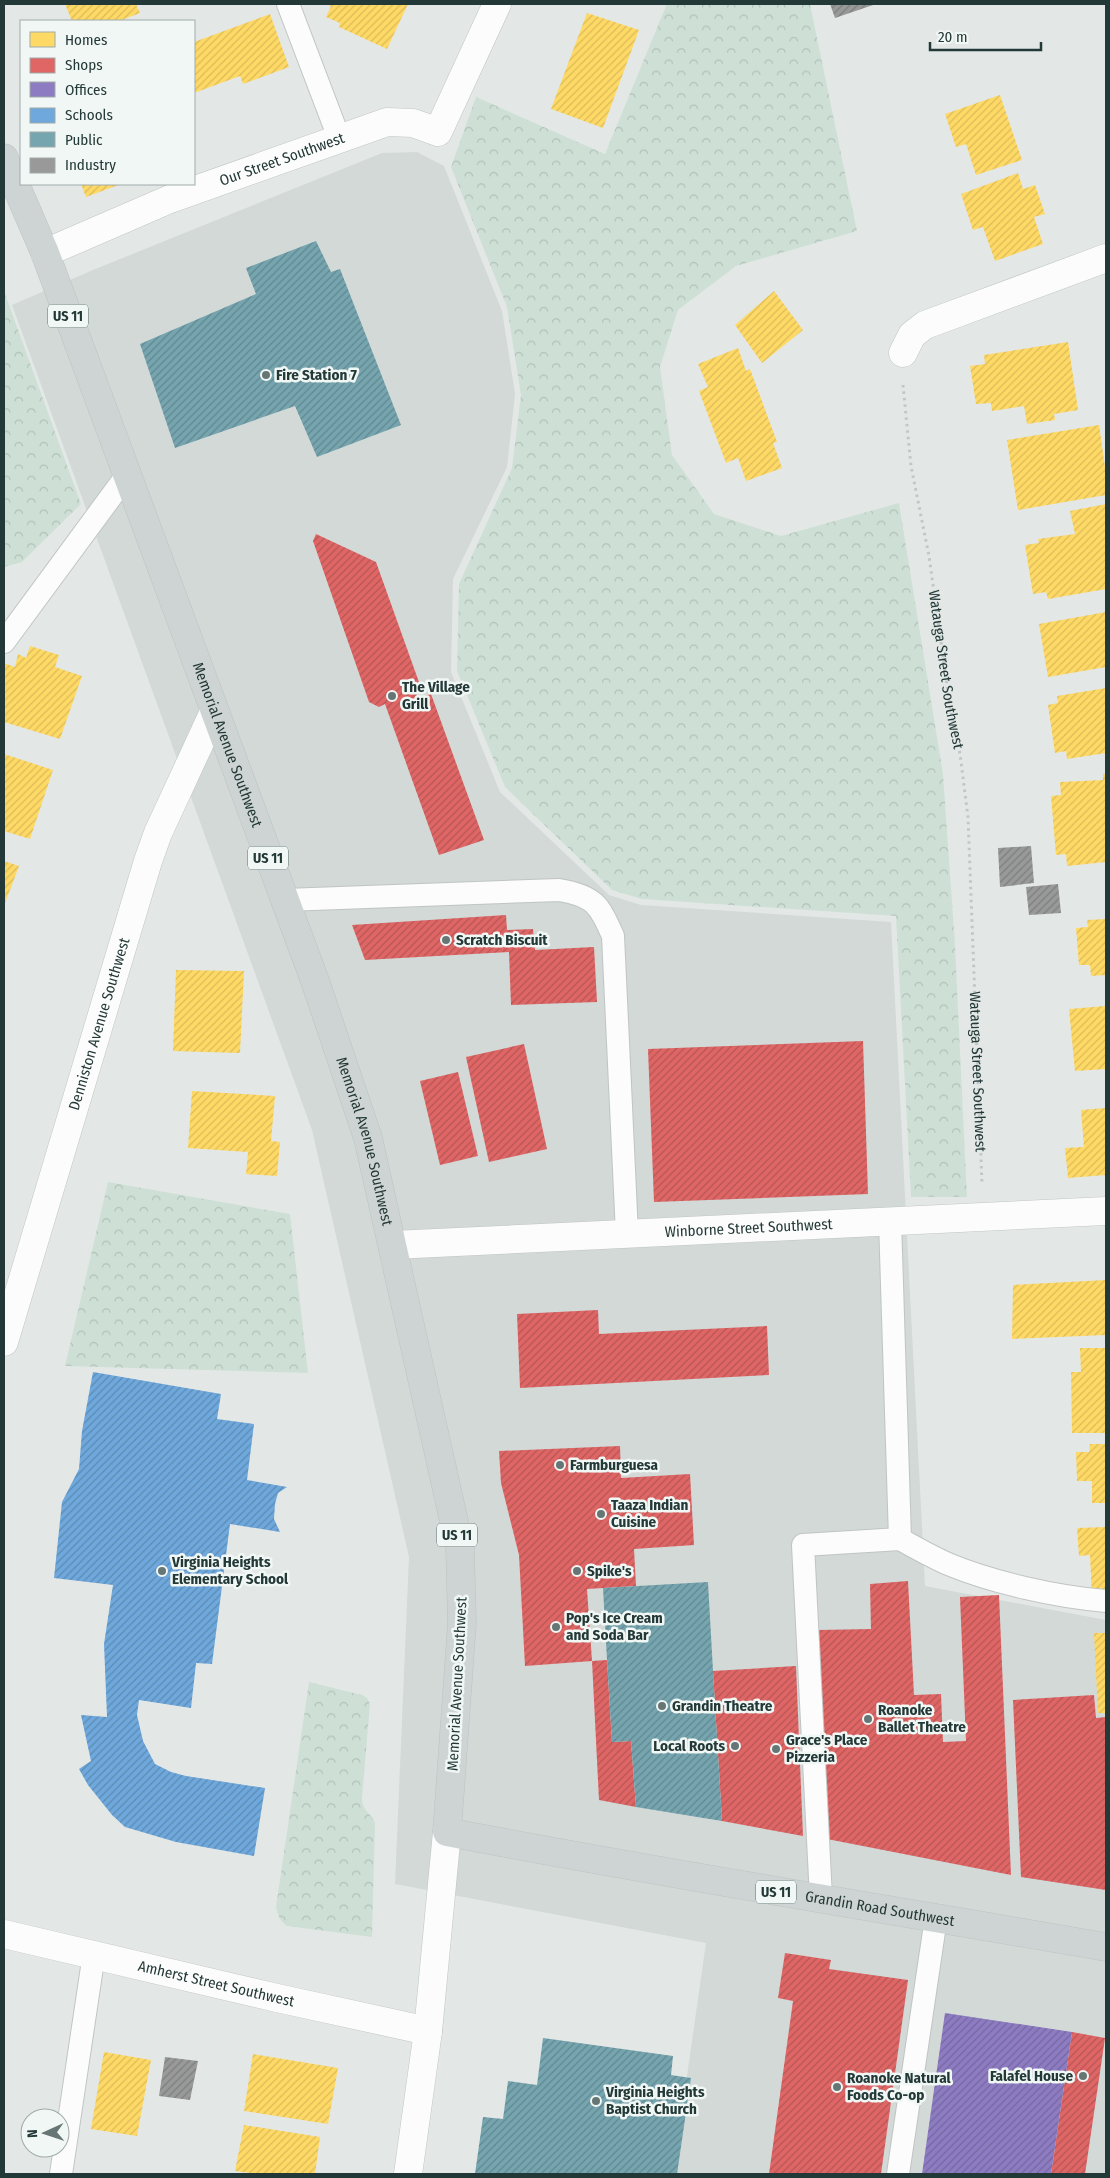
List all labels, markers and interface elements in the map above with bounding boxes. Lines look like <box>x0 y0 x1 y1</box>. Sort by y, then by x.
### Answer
legend <box>20 20 195 185</box>
scale bar <box>930 20 1041 52</box>
text: 20 m <box>938 28 968 46</box>
text: Homes <box>65 31 107 49</box>
text: Shops <box>65 56 103 74</box>
text: Offices <box>65 81 107 99</box>
text: Schools <box>65 106 113 124</box>
street label: Our Street Southwest <box>217 129 347 190</box>
text: Public <box>65 131 103 149</box>
text: Industry <box>65 156 116 174</box>
road number: US 11 <box>48 304 88 328</box>
place label: Fire Station 7 <box>276 366 357 384</box>
marker: Fire Station 7 <box>260 369 272 381</box>
street label: Watauga Street Southwest <box>925 589 968 751</box>
street label: Memorial Avenue Southwest <box>189 660 266 830</box>
place label: The Village Grill <box>402 678 470 713</box>
marker: The Village Grill <box>386 690 398 702</box>
road number: US 11 <box>248 846 288 870</box>
place label: Scratch Biscuit <box>456 931 548 949</box>
marker: Scratch Biscuit <box>440 934 452 946</box>
street label: Denniston Avenue Southwest <box>65 935 134 1112</box>
street label: Watauga Street Southwest <box>966 991 990 1152</box>
street label: Memorial Avenue Southwest <box>332 1055 396 1228</box>
street label: Winborne Street Southwest <box>664 1215 833 1241</box>
place label: Farmburguesa <box>570 1456 659 1474</box>
marker: Farmburguesa <box>554 1459 566 1471</box>
place label: Taaza Indian Cuisine <box>611 1496 689 1531</box>
marker: Taaza Indian Cuisine <box>595 1508 607 1520</box>
road number: US 11 <box>437 1524 477 1546</box>
place label: Virginia Heights Elementary School <box>171 1553 289 1588</box>
place label: Spike's <box>587 1562 632 1580</box>
marker: Virginia Heights Elementary School <box>156 1565 168 1577</box>
marker: Spike's <box>571 1565 583 1577</box>
street label: Memorial Avenue Southwest <box>443 1596 471 1772</box>
place label: Pop's Ice Cream and Soda Bar <box>566 1609 663 1644</box>
marker: Pop's Ice Cream and Soda Bar <box>550 1621 562 1633</box>
place label: Grandin Theatre <box>672 1697 773 1715</box>
marker: Grandin Theatre <box>656 1700 668 1712</box>
place label: Roanoke Ballet Theatre <box>878 1701 966 1736</box>
marker: Roanoke Ballet Theatre <box>862 1713 874 1725</box>
place label: Grace's Place Pizzeria <box>786 1731 868 1766</box>
place label: Local Roots <box>653 1737 725 1755</box>
marker: Local Roots <box>729 1740 741 1752</box>
marker: Grace's Place Pizzeria <box>770 1743 782 1755</box>
road number: US 11 <box>756 1880 796 1904</box>
street label: Grandin Road Southwest <box>804 1887 956 1930</box>
street label: Amherst Street Southwest <box>136 1957 296 2011</box>
place label: Falafel House <box>990 2067 1073 2085</box>
place label: Roanoke Natural Foods Co-op <box>847 2069 951 2104</box>
marker: Falafel House <box>1077 2070 1089 2082</box>
marker: Roanoke Natural Foods Co-op <box>831 2081 843 2093</box>
place label: Virginia Heights Baptist Church <box>605 2083 705 2118</box>
marker: Virginia Heights Baptist Church <box>590 2095 602 2107</box>
north arrow <box>20 2108 70 2158</box>
text: N <box>24 2129 41 2138</box>

